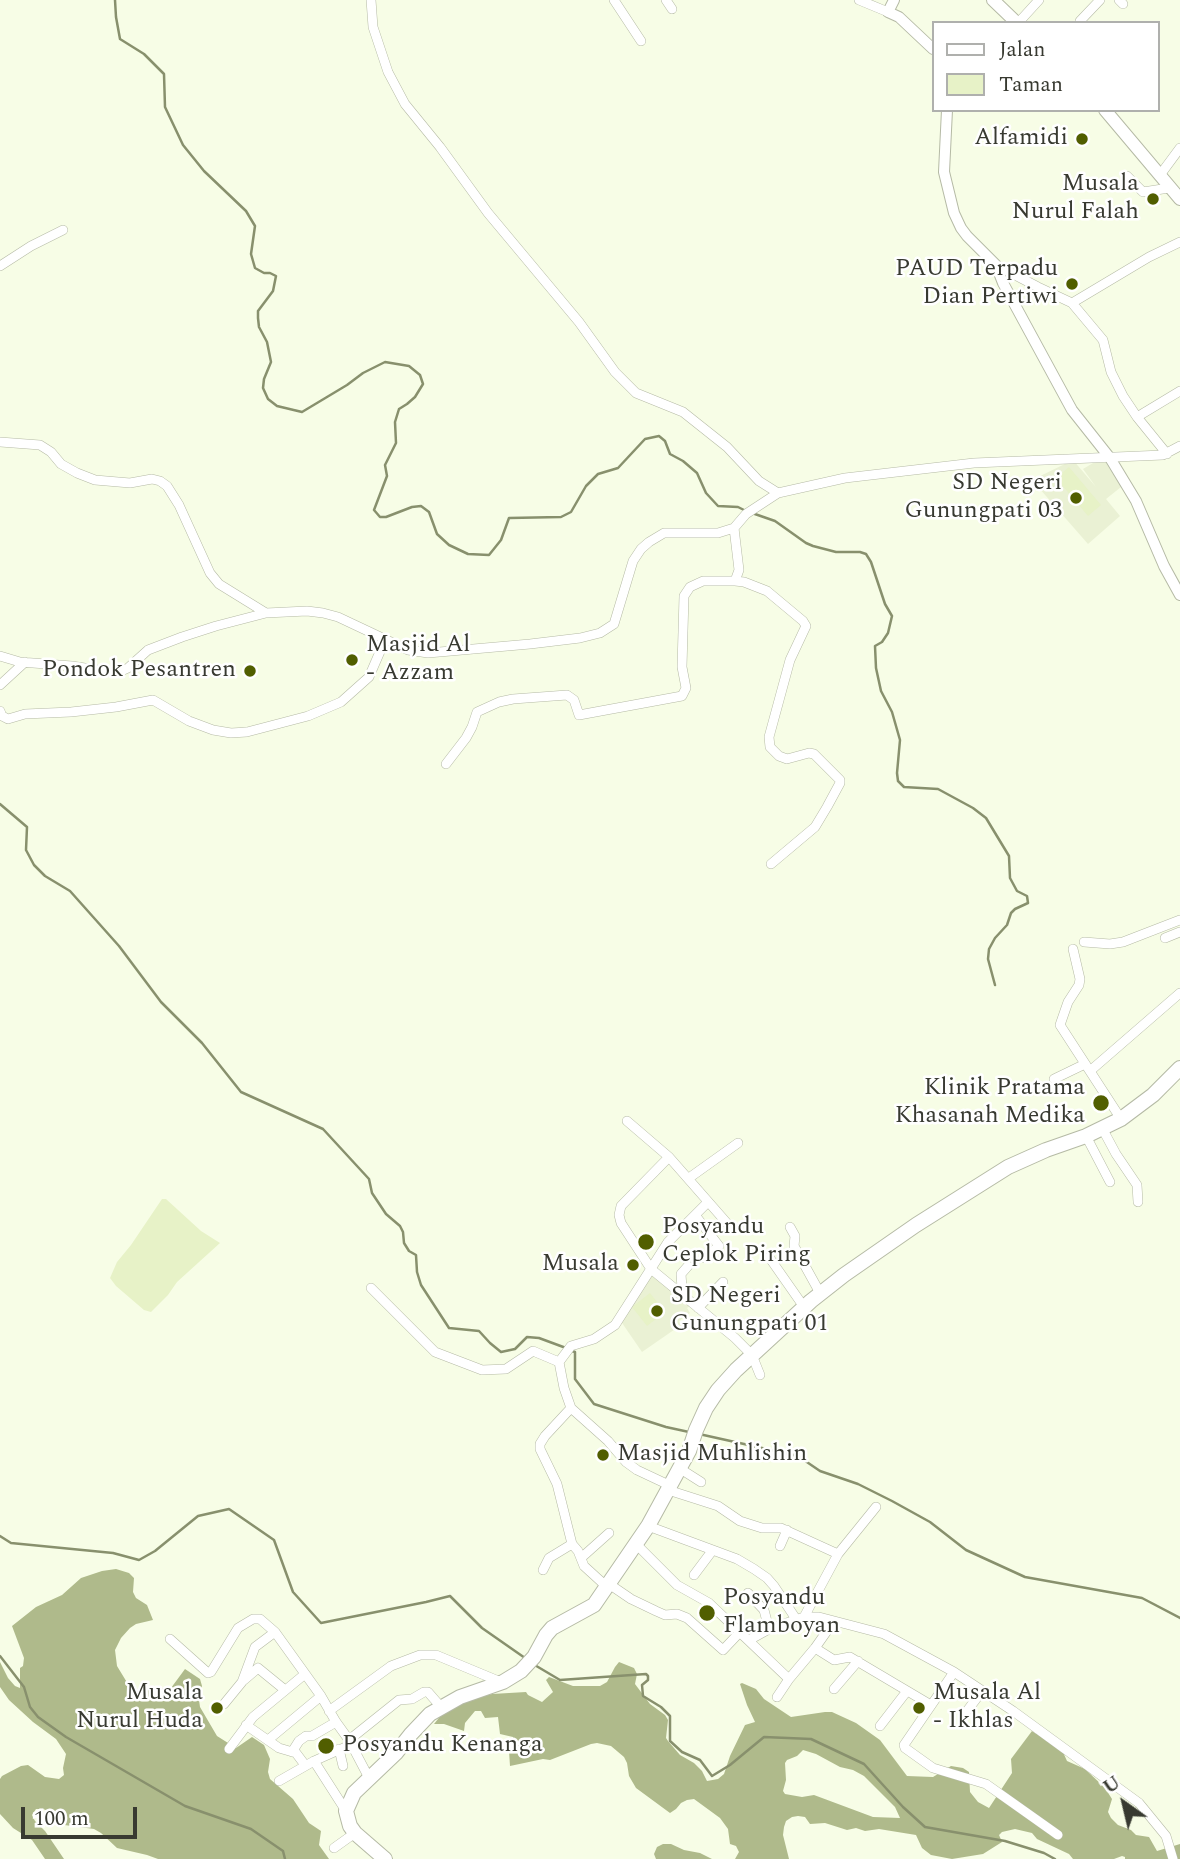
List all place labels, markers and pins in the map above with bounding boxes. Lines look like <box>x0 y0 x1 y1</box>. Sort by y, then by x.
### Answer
place label: Alfamidi <box>974 125 1068 153</box>
marker: Alfamidi <box>1074 131 1090 147</box>
place label: Musala Nurul Falah <box>1012 171 1139 227</box>
marker: Musala Nurul Falah <box>1145 191 1161 207</box>
place label: PAUD Terpadu Dian Pertiwi <box>895 256 1058 312</box>
marker: PAUD Terpadu Dian Pertiwi <box>1064 276 1080 292</box>
place label: SD Negeri Gunungpati 03 <box>904 470 1062 526</box>
marker: SD Negeri Gunungpati 03 <box>1068 490 1084 506</box>
place label: Masjid Al - Azzam <box>366 632 470 688</box>
marker: Masjid Al - Azzam <box>344 652 360 668</box>
place label: Pondok Pesantren <box>42 657 236 685</box>
marker: Pondok Pesantren <box>242 663 258 679</box>
place label: Klinik Pratama Khasanah Medika <box>895 1075 1085 1131</box>
marker: Klinik Pratama Khasanah Medika <box>1091 1093 1111 1113</box>
place label: Posyandu Ceplok Piring <box>662 1214 811 1270</box>
marker: Posyandu Ceplok Piring <box>636 1232 656 1252</box>
place label: Musala <box>542 1251 619 1279</box>
marker: Musala <box>625 1257 641 1273</box>
place label: SD Negeri Gunungpati 01 <box>671 1283 829 1339</box>
marker: SD Negeri Gunungpati 01 <box>649 1303 665 1319</box>
place label: Masjid Muhlishin <box>617 1441 807 1469</box>
marker: Masjid Muhlishin <box>595 1447 611 1463</box>
place label: Posyandu Flamboyan <box>723 1585 840 1641</box>
marker: Posyandu Flamboyan <box>697 1603 717 1623</box>
place label: Musala Nurul Huda <box>76 1680 203 1736</box>
place label: Musala Al - Ikhlas <box>933 1680 1041 1736</box>
marker: Musala Nurul Huda <box>209 1700 225 1716</box>
marker: Musala Al - Ikhlas <box>911 1700 927 1716</box>
place label: Posyandu Kenanga <box>342 1732 543 1760</box>
marker: Posyandu Kenanga <box>316 1736 336 1756</box>

